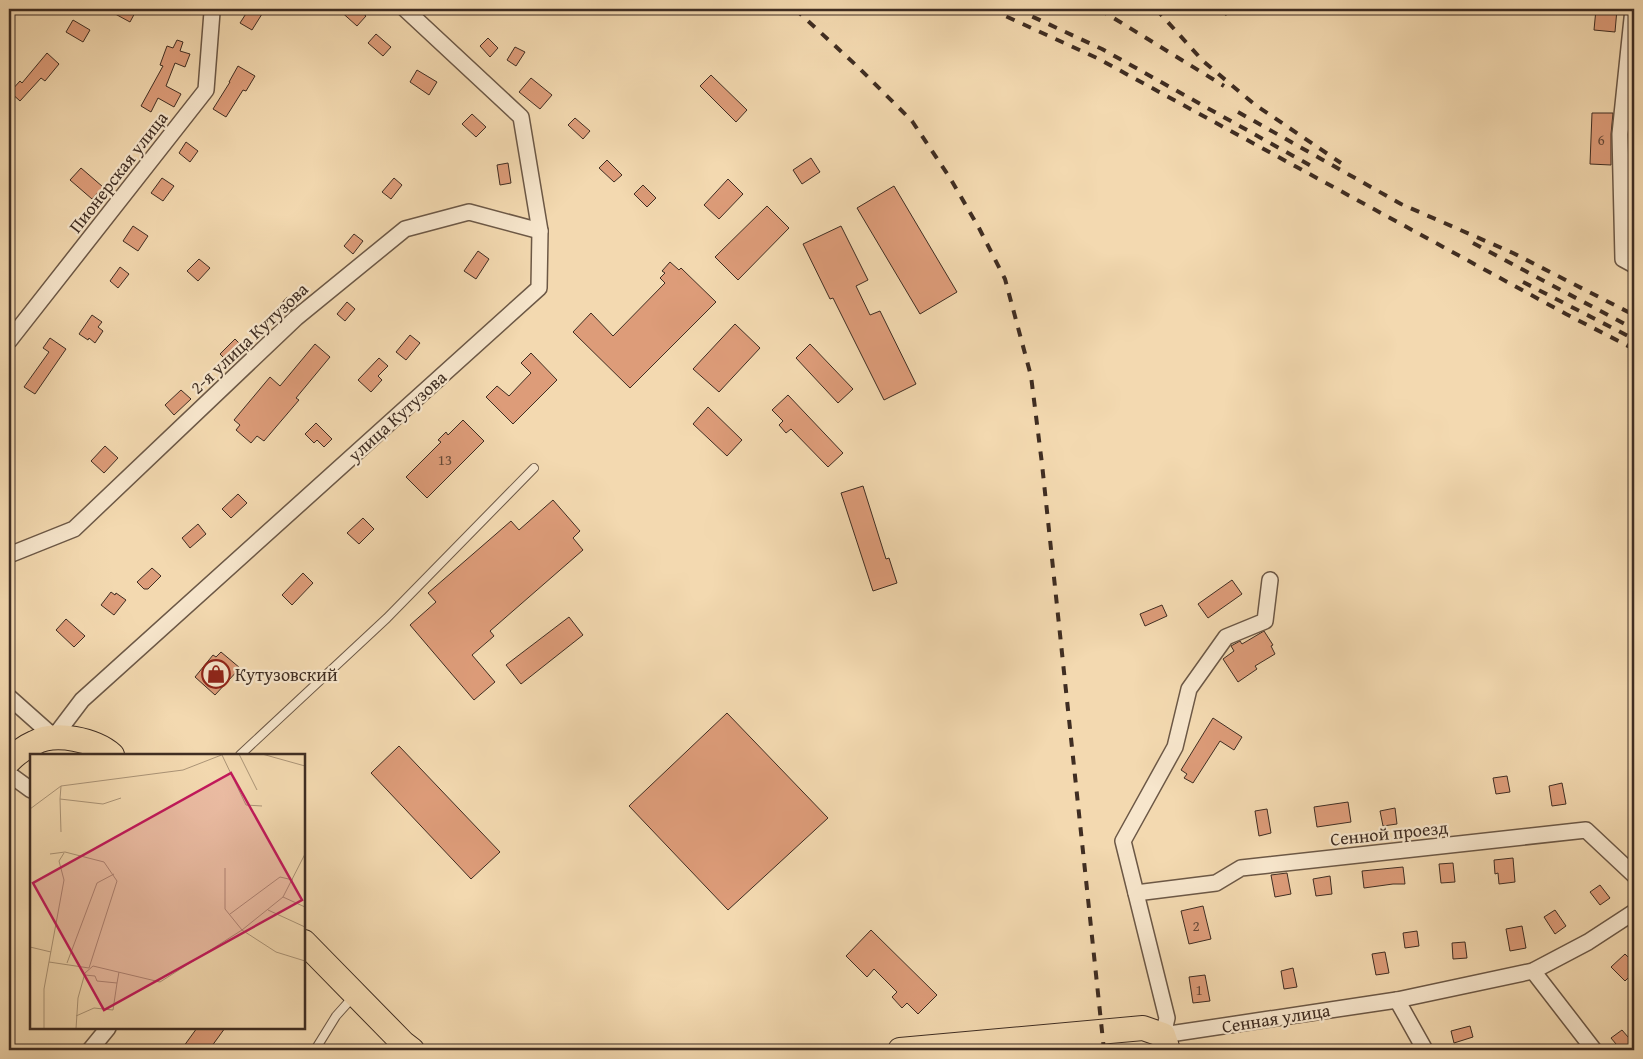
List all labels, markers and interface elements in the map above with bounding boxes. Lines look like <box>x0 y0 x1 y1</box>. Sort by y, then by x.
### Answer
street label: Пионерская улица <box>62 105 174 239</box>
house number: 6 <box>1597 129 1605 150</box>
street label: 2-я улица Кутузова <box>184 276 314 400</box>
street label: улица Кутузова <box>341 364 453 469</box>
house number: 13 <box>438 449 452 470</box>
shop icon: Кутузовский <box>201 659 231 689</box>
place label: Кутузовский <box>235 661 338 688</box>
inset map <box>30 754 305 1029</box>
street label: Сенной проезд <box>1329 813 1449 853</box>
house number: 2 <box>1192 915 1200 936</box>
house number: 1 <box>1195 979 1203 1000</box>
street label: Сенная улица <box>1220 996 1333 1040</box>

